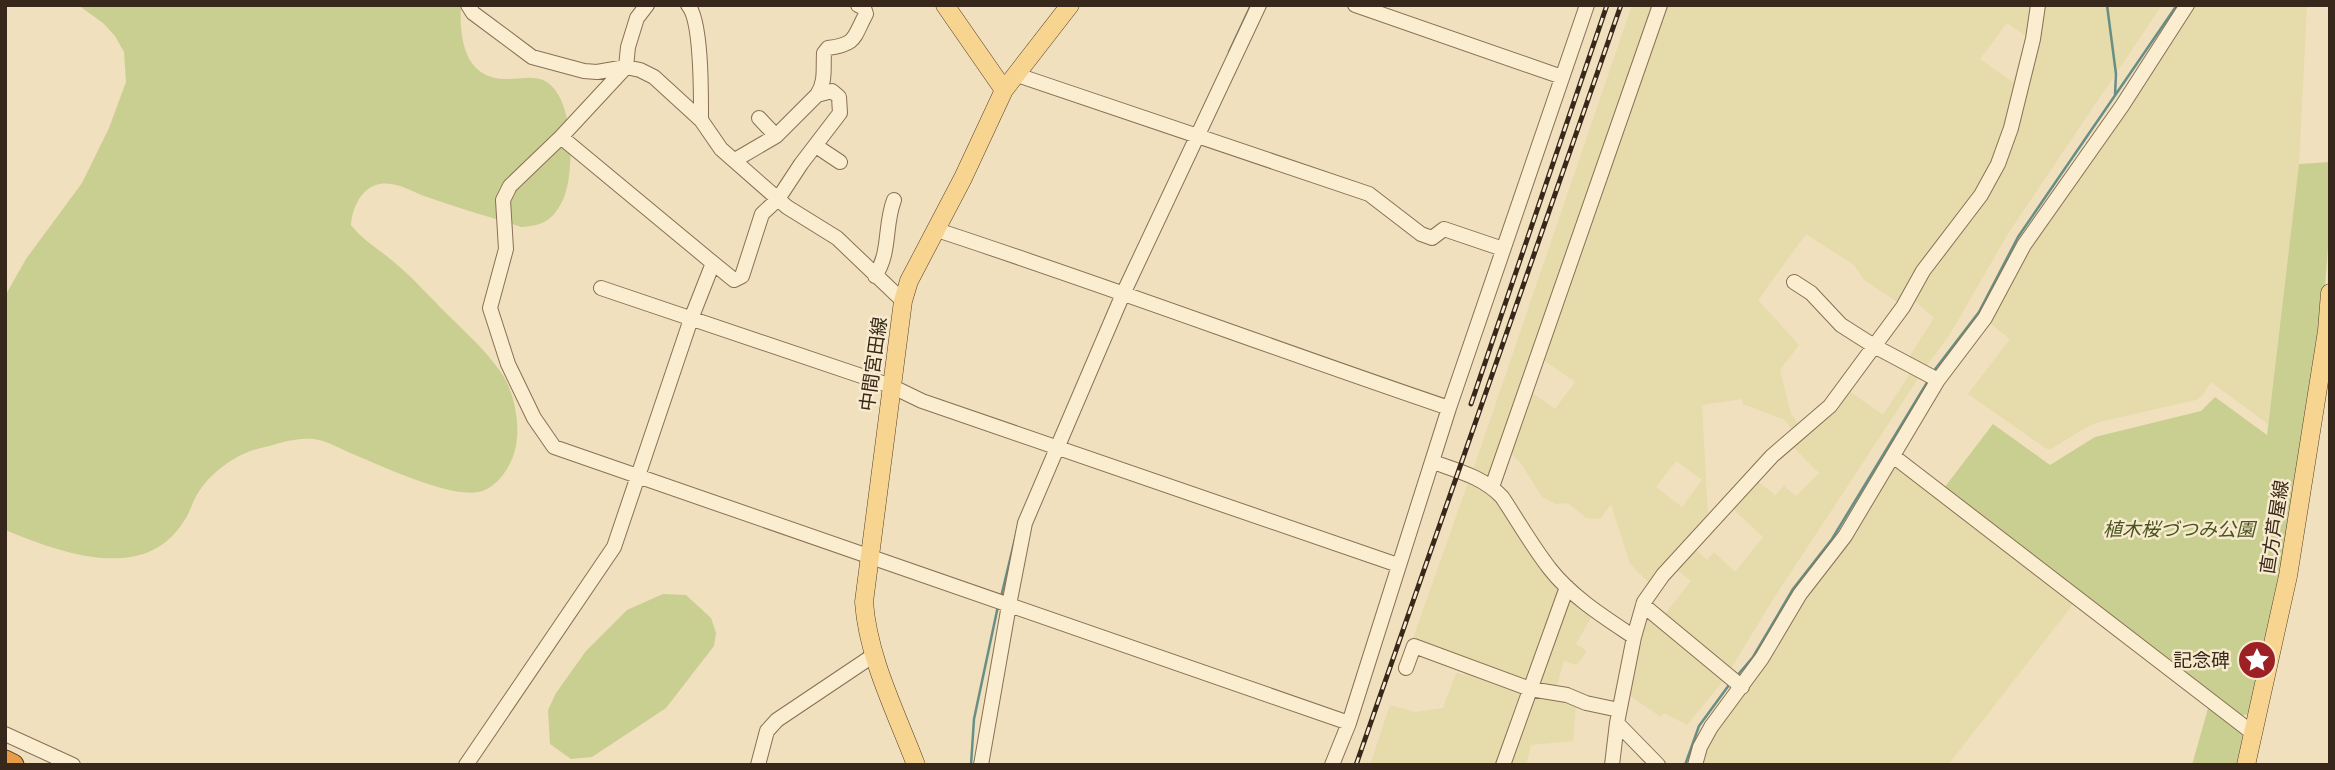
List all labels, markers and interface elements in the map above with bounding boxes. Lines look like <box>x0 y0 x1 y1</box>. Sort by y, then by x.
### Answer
street label: 中間宮田線 <box>855 315 891 413</box>
street label: 直方芦屋線 <box>2255 478 2293 576</box>
park label: 植木桜づつみ公園 <box>2103 517 2258 541</box>
place icon: 記念碑 <box>2236 639 2278 681</box>
place label: 記念碑 <box>2173 648 2230 672</box>

